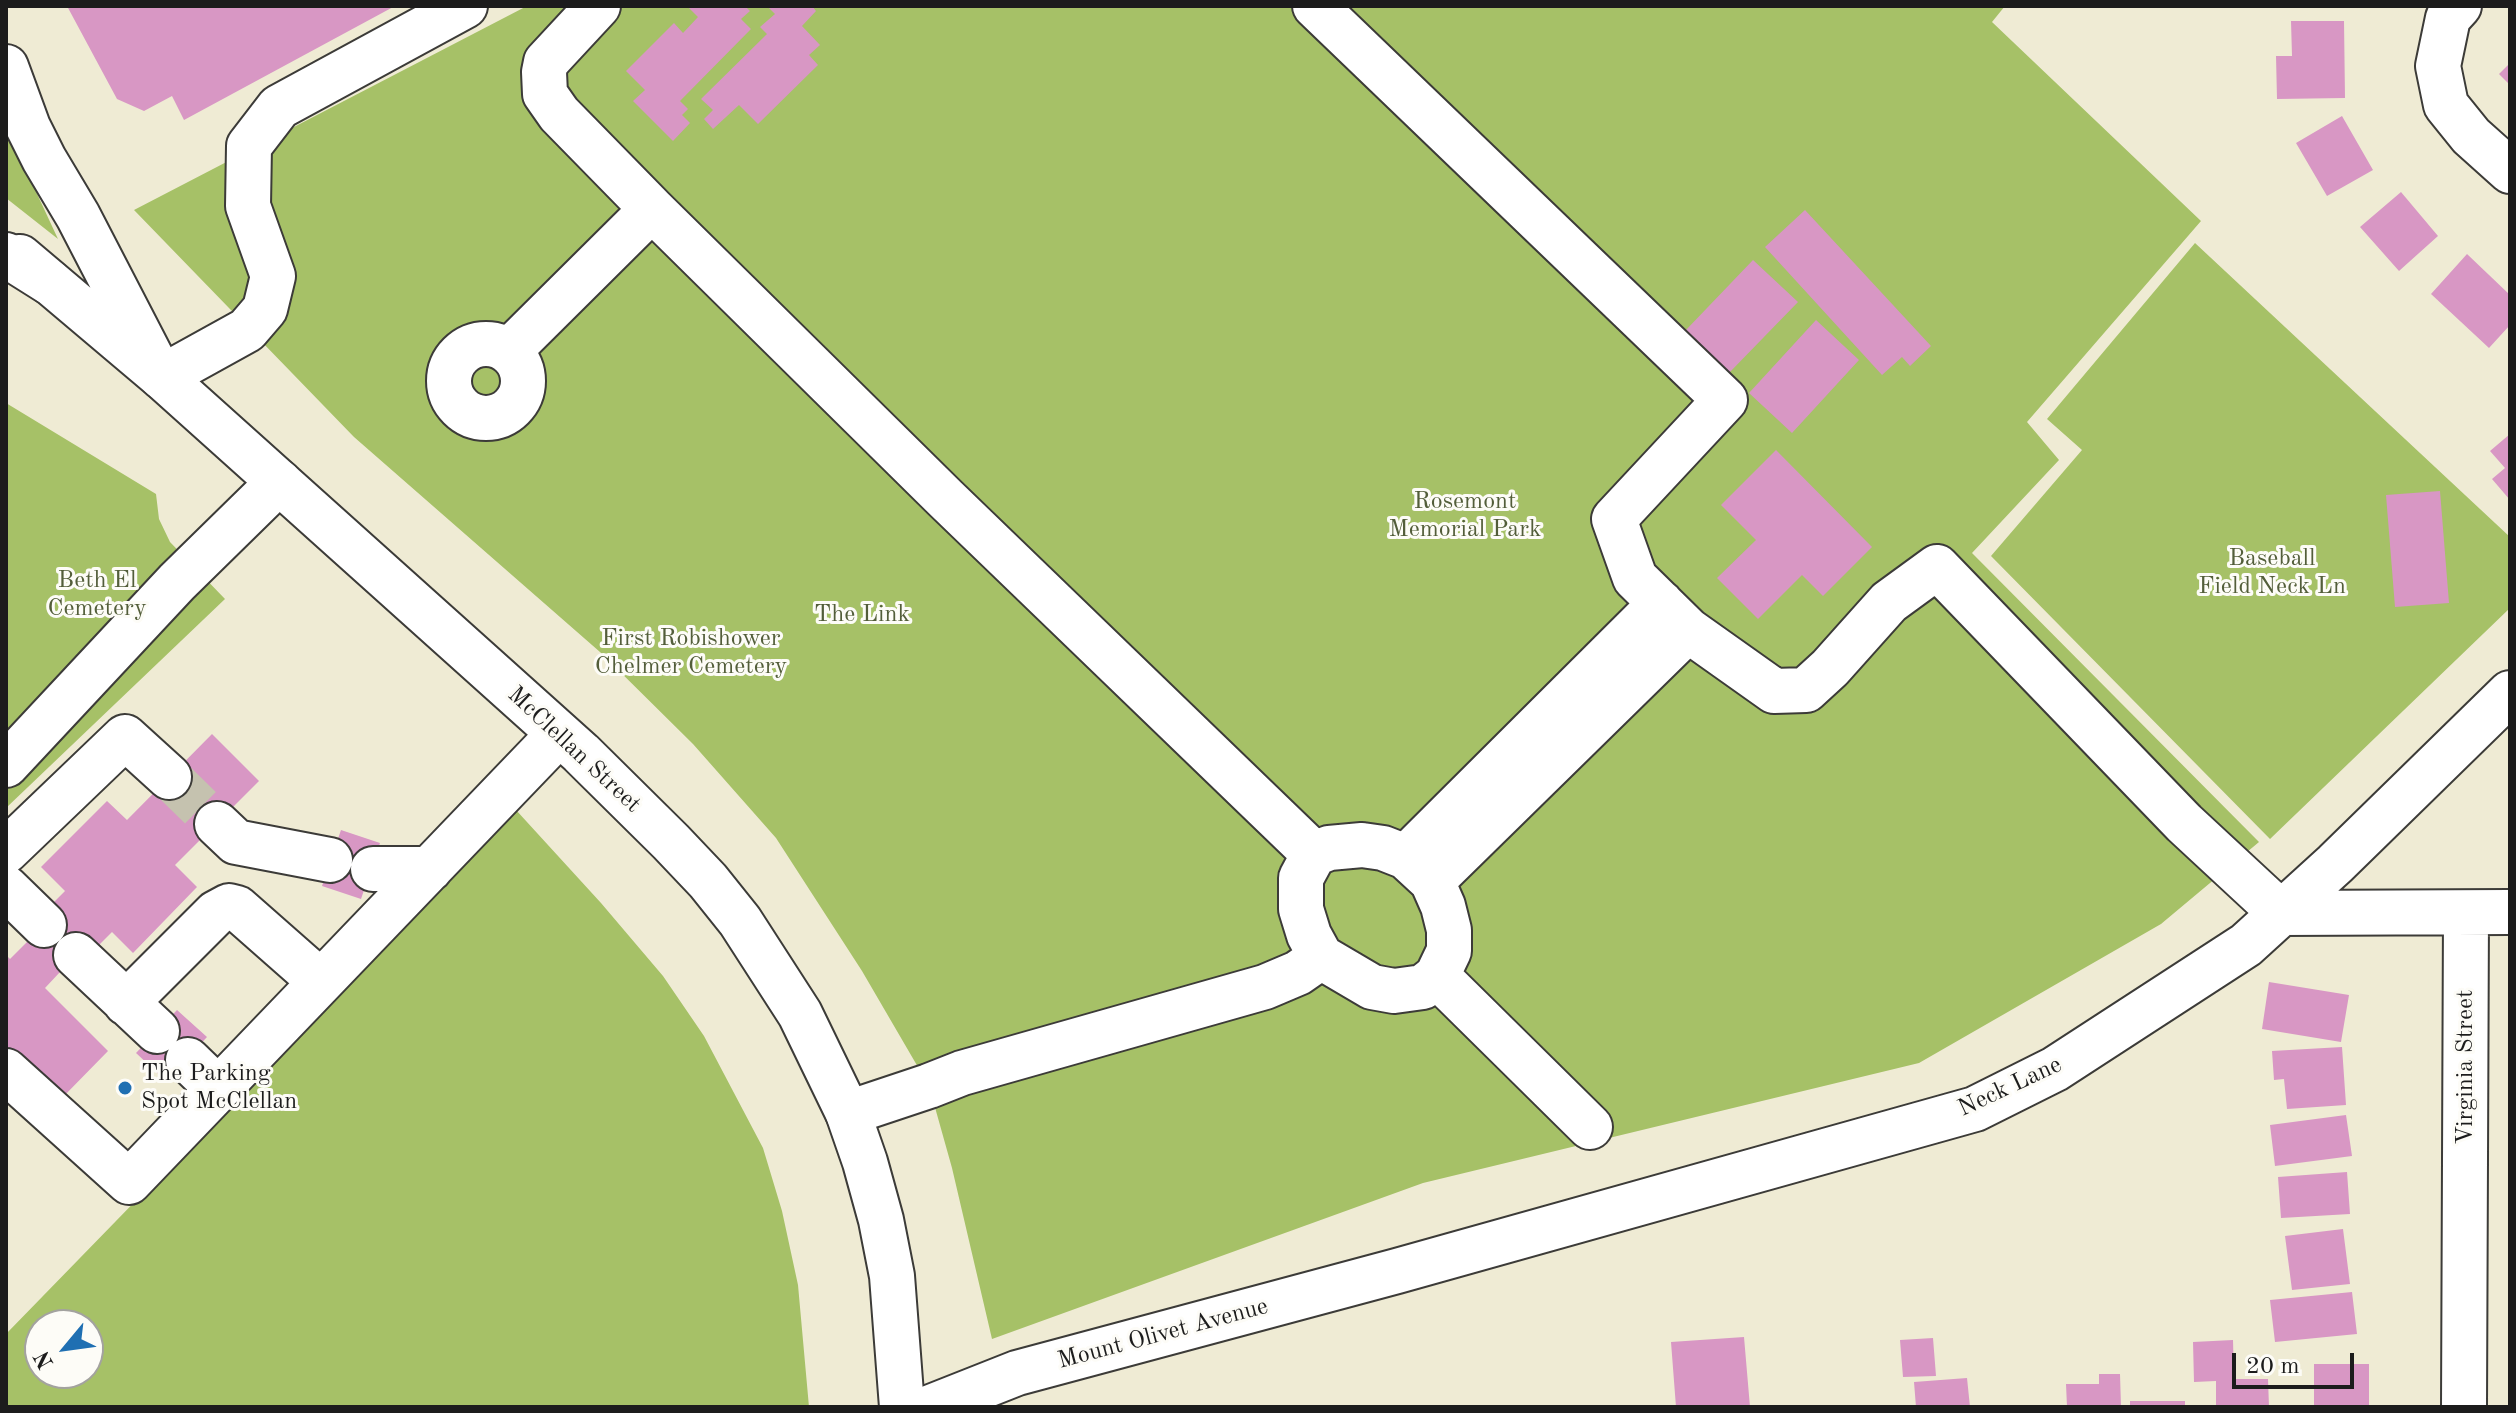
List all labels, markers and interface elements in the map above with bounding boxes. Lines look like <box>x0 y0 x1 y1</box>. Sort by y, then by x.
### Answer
park label: Rosemont Memorial Park <box>1389 488 1541 544</box>
park label: Baseball Field Neck Ln <box>2198 545 2346 601</box>
park label: Beth El Cemetery <box>47 567 147 623</box>
park label: The Link <box>814 601 910 629</box>
park label: First Robishower Chelmer Cemetery <box>595 625 787 681</box>
street label: McClellan Street <box>501 681 647 819</box>
street label: Virginia Street <box>2452 990 2480 1144</box>
street label: Neck Lane <box>1954 1050 2066 1124</box>
place label: The Parking Spot McClellan <box>141 1060 297 1116</box>
marker: The Parking Spot McClellan <box>116 1079 134 1097</box>
street label: Mount Olivet Avenue <box>1055 1292 1271 1376</box>
north arrow <box>24 1309 104 1389</box>
scale bar <box>2236 1337 2358 1387</box>
text: N <box>31 1347 58 1372</box>
text: 20 m <box>2246 1355 2300 1379</box>

